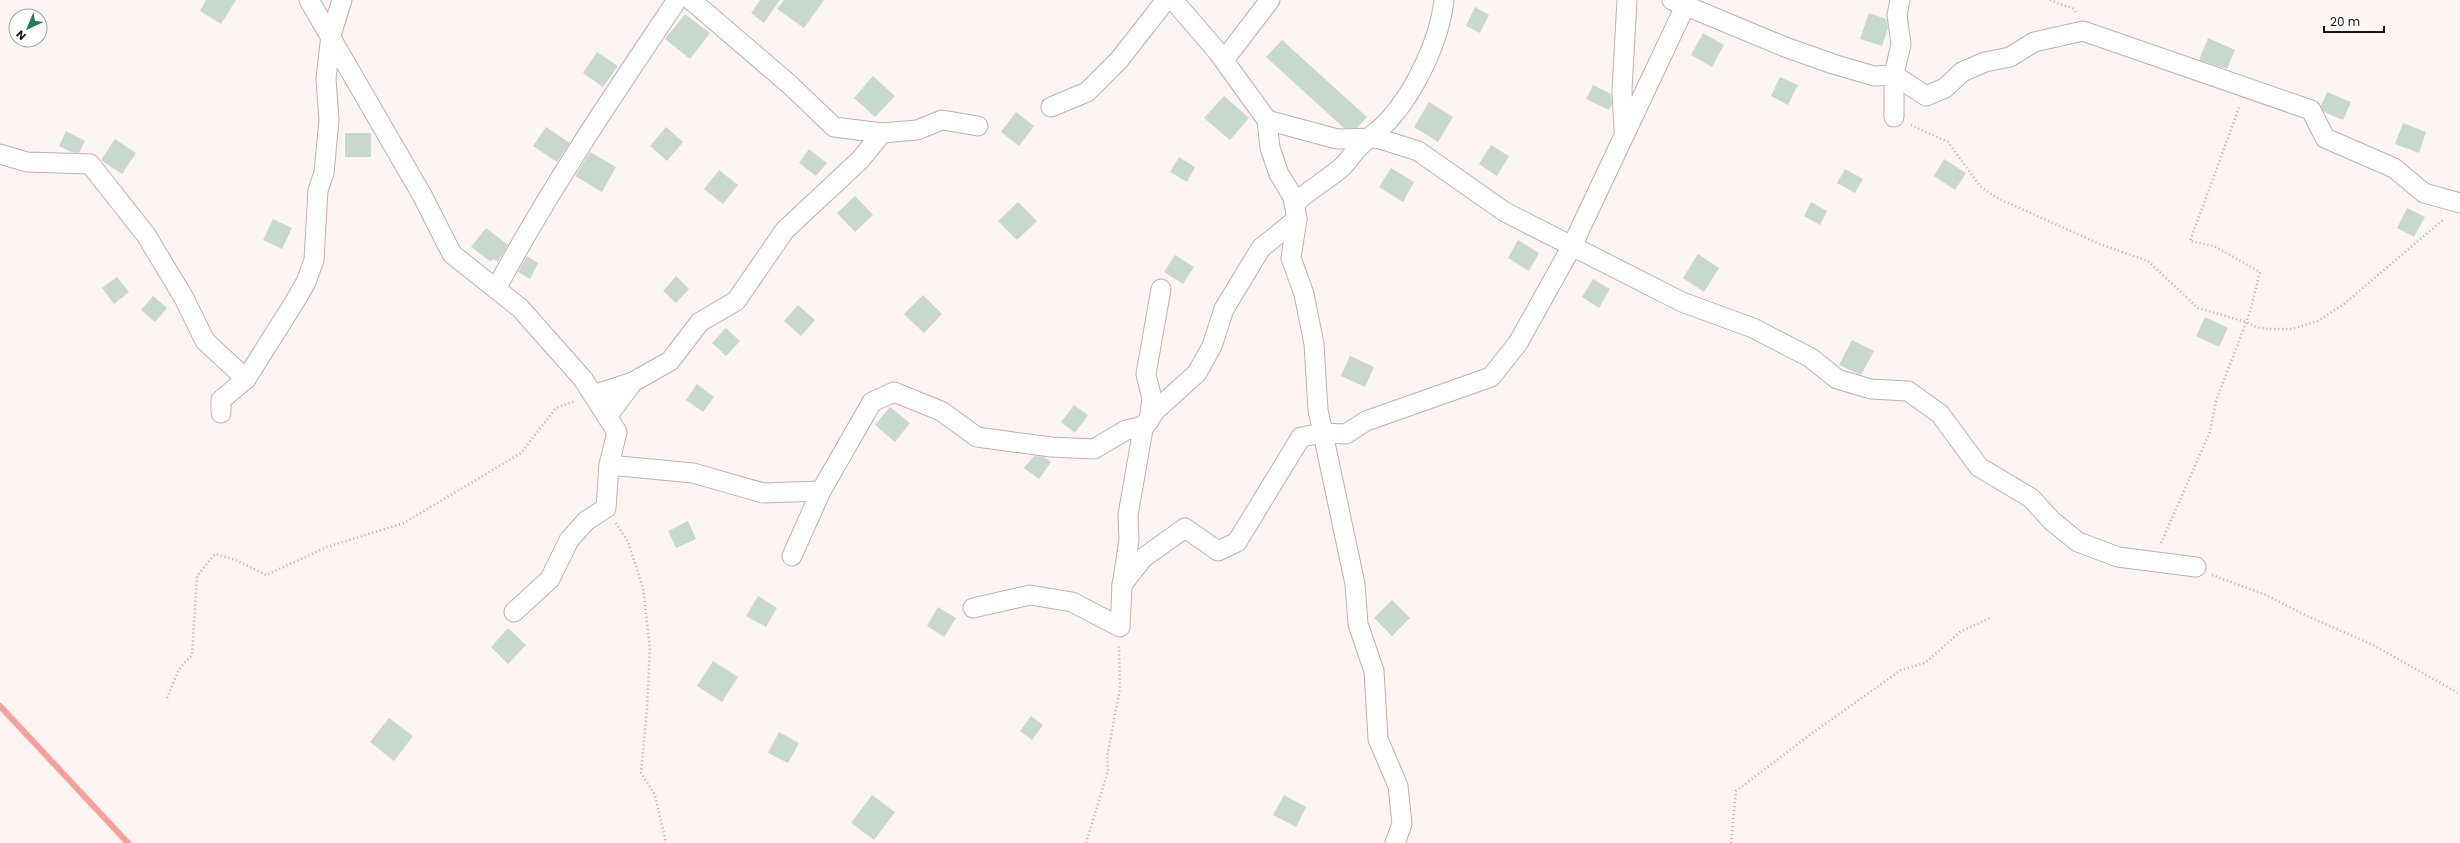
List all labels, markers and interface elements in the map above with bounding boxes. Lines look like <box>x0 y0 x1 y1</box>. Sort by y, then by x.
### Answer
north arrow <box>8 8 48 48</box>
scale bar <box>2324 8 2384 34</box>
text: 20 m <box>2330 13 2360 30</box>
text: N <box>13 27 30 44</box>

